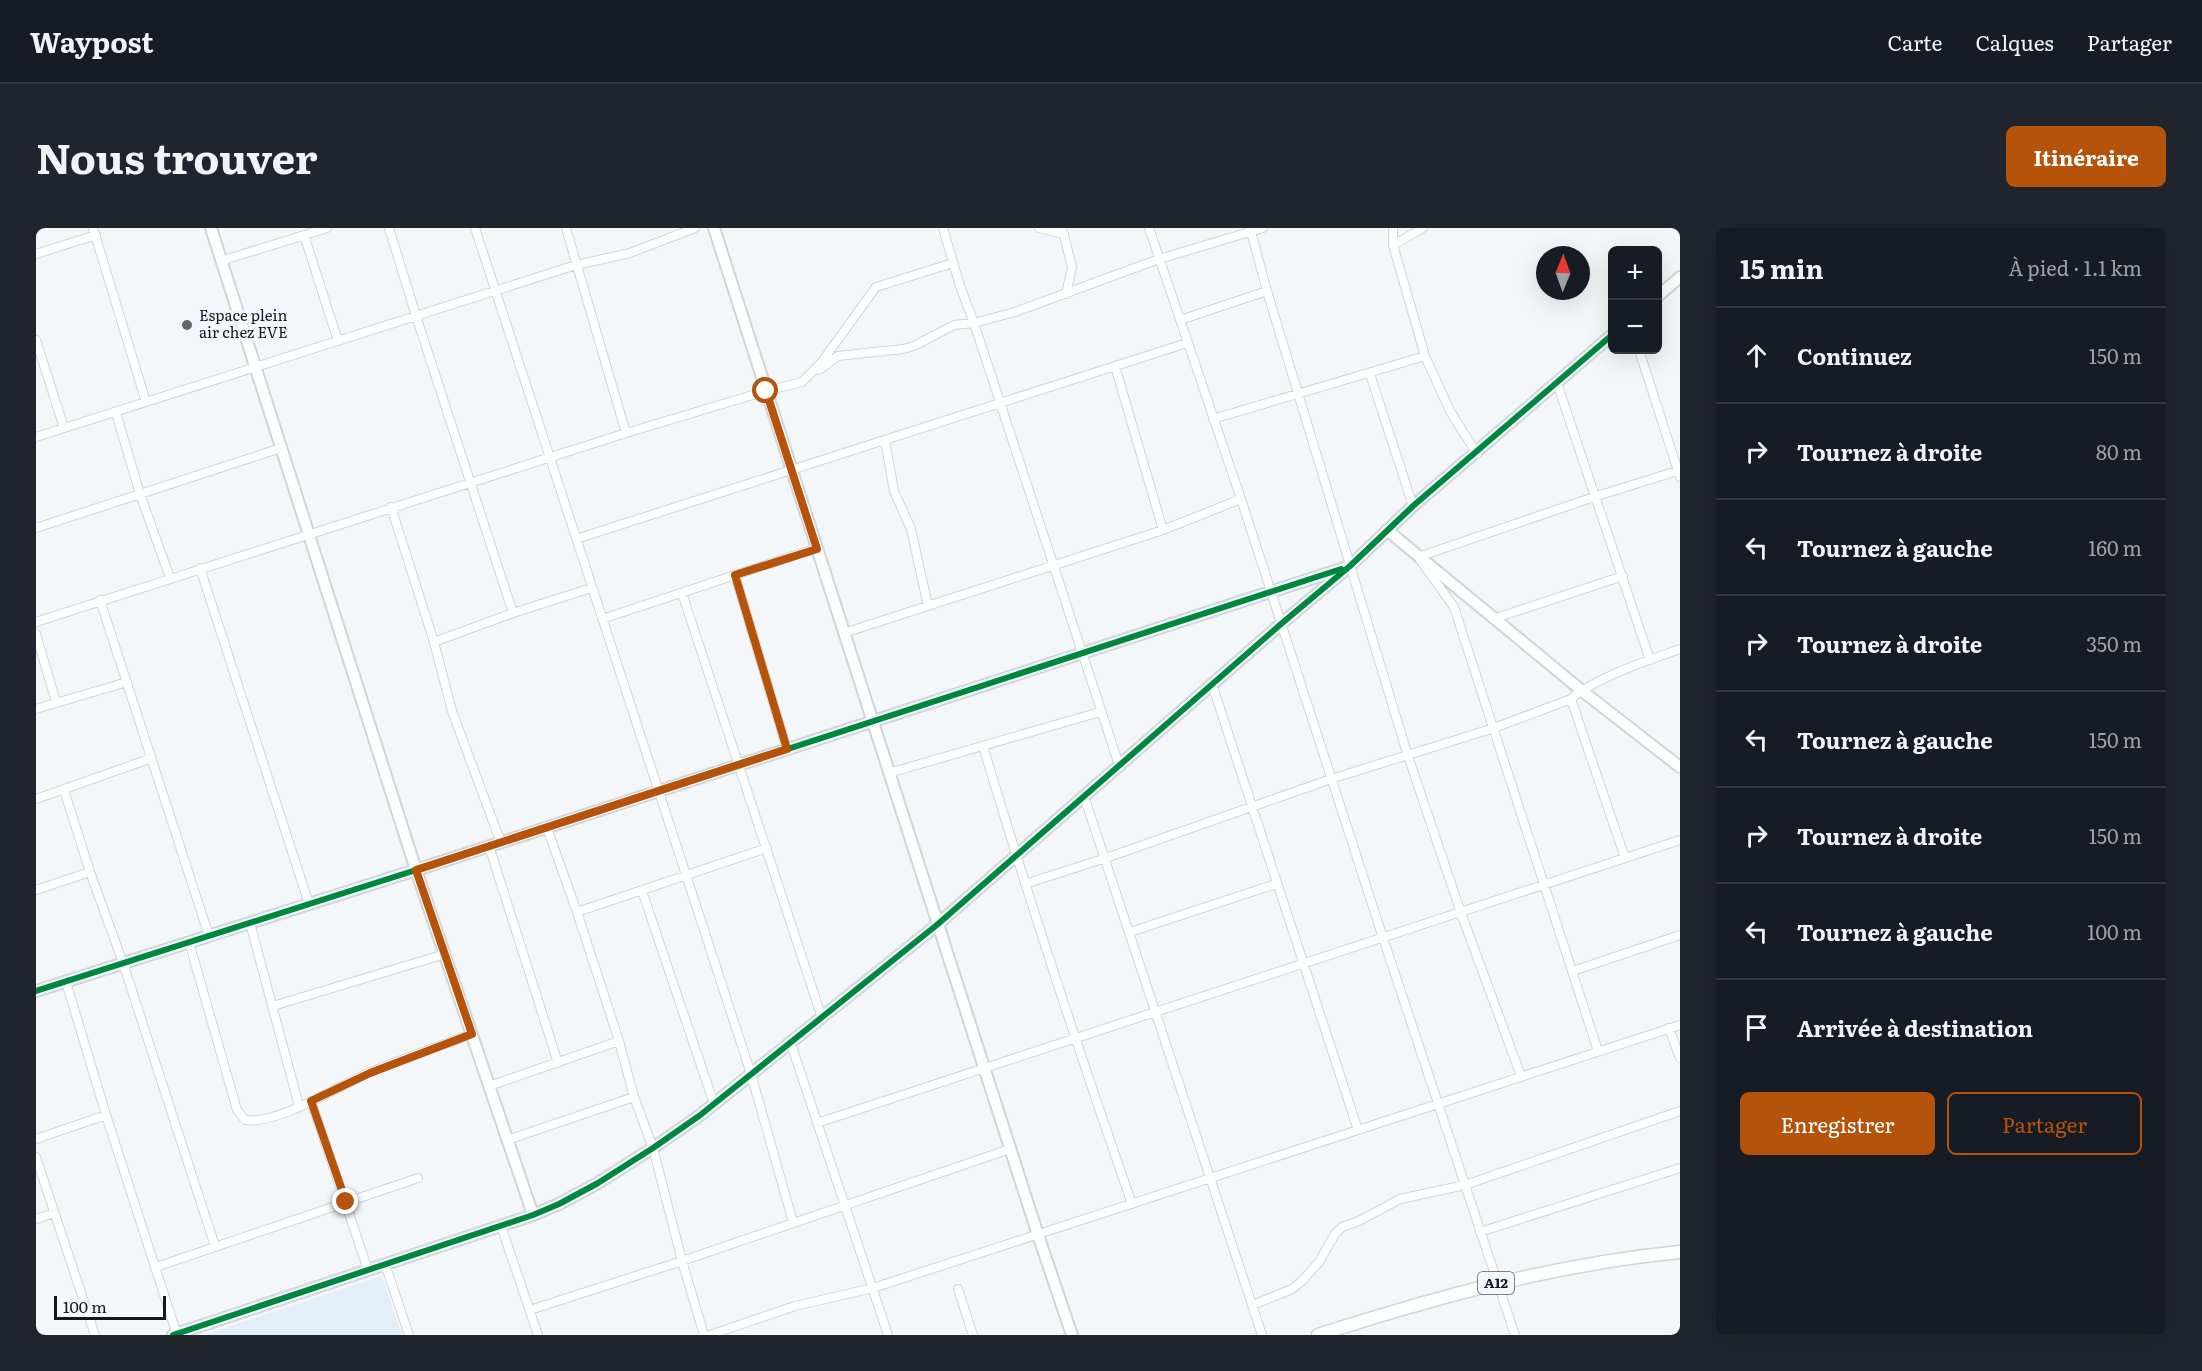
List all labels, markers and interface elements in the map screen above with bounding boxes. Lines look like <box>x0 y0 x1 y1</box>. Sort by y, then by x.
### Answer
text: Waypost <box>30 20 154 62</box>
text: Carte <box>1888 26 1942 57</box>
text: Calques <box>1975 26 2054 57</box>
text: Partager <box>2087 26 2172 57</box>
text: Nous trouver <box>36 125 318 187</box>
button: Itinéraire <box>2006 126 2166 187</box>
north arrow <box>1536 246 1590 300</box>
map controls <box>1608 246 1662 354</box>
button: + <box>1608 246 1662 300</box>
text: 15 min <box>1740 248 1824 287</box>
text: À pied · 1.1 km <box>2009 252 2142 282</box>
button: − <box>1608 300 1662 354</box>
place label: Espace plein air chez EVE <box>199 303 287 343</box>
marker: Espace plein air chez EVE <box>180 318 194 332</box>
icon: ahead <box>1740 339 1773 372</box>
text: Continuez <box>1797 339 1912 372</box>
text: 150 m <box>2089 340 2142 370</box>
route start <box>752 377 778 403</box>
icon: right <box>1740 435 1773 468</box>
text: Tournez à droite <box>1797 435 1982 468</box>
text: 80 m <box>2096 436 2142 466</box>
icon: left <box>1740 531 1773 564</box>
text: Tournez à gauche <box>1797 531 1993 564</box>
text: 160 m <box>2088 532 2142 562</box>
icon: right <box>1740 627 1773 660</box>
text: Tournez à droite <box>1797 627 1982 660</box>
text: 350 m <box>2086 628 2142 658</box>
icon: left <box>1740 723 1773 756</box>
text: Tournez à gauche <box>1797 723 1993 756</box>
text: 150 m <box>2089 724 2142 754</box>
icon: right <box>1740 819 1773 852</box>
text: Tournez à droite <box>1797 819 1982 852</box>
text: 150 m <box>2089 820 2142 850</box>
icon: left <box>1740 915 1773 948</box>
text: Tournez à gauche <box>1797 915 1993 948</box>
text: 100 m <box>2087 916 2142 946</box>
icon: arrive <box>1740 1011 1773 1044</box>
text: Arrivée à destination <box>1797 1011 2033 1044</box>
button: Enregistrer <box>1740 1092 1935 1155</box>
button: Partager <box>1947 1092 2142 1155</box>
route end <box>332 1188 358 1214</box>
road number: A12 <box>1478 1272 1514 1294</box>
scale bar <box>54 1293 166 1320</box>
text: 100 m <box>63 1294 107 1318</box>

